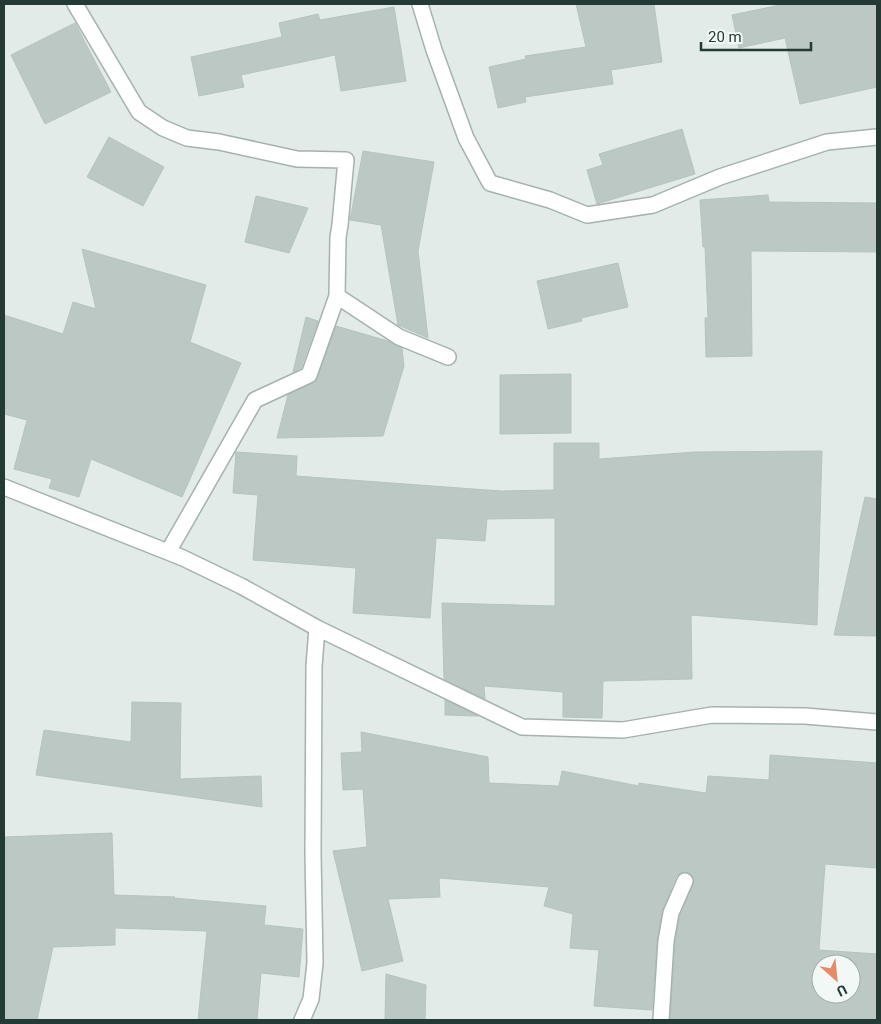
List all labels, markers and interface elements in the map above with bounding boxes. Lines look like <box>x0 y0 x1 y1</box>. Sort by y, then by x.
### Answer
scale bar <box>701 20 811 52</box>
text: 20 m <box>708 28 742 46</box>
north arrow <box>811 954 861 1004</box>
text: U <box>834 981 850 1000</box>

